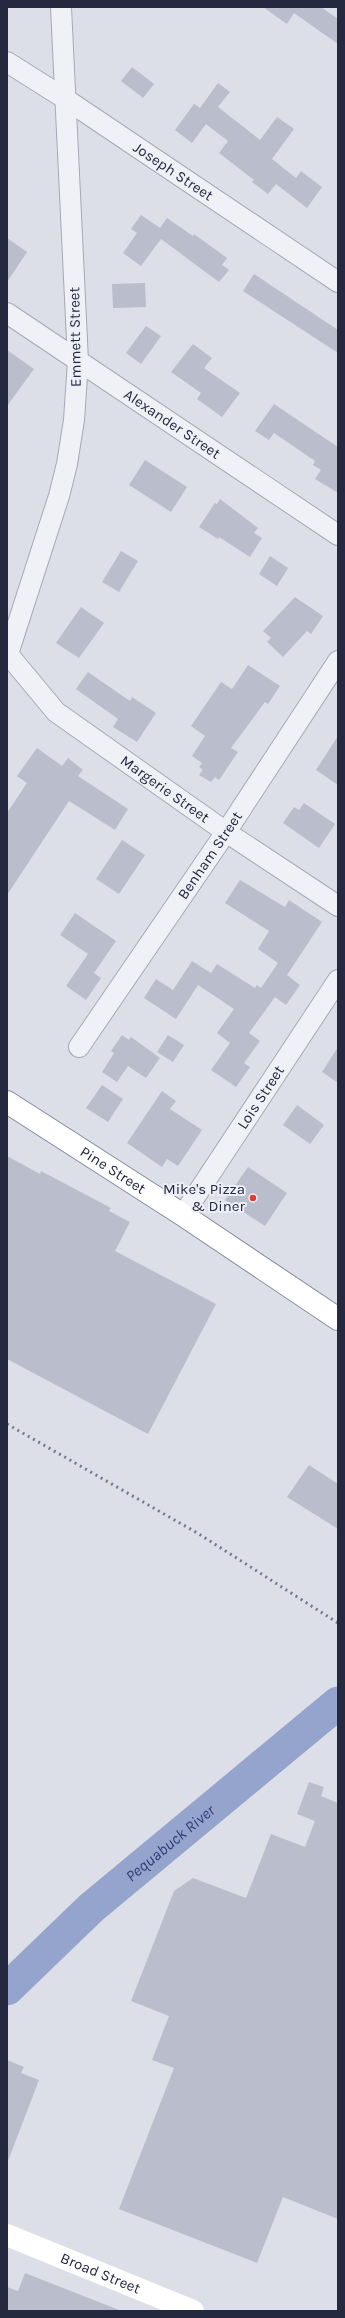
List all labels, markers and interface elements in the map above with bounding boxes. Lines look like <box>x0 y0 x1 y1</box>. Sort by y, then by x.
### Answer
street label: Joseph Street <box>130 138 217 205</box>
street label: Emmett Street <box>65 286 85 387</box>
street label: Alexander Street <box>121 385 224 463</box>
street label: Margerie Street <box>117 751 213 827</box>
street label: Benham Street <box>174 808 246 903</box>
street label: Lois Street <box>233 1062 288 1132</box>
street label: Pine Street <box>77 1142 149 1198</box>
place label: Mike's Pizza & Diner <box>163 1180 246 1215</box>
marker: Mike's Pizza & Diner <box>248 1193 258 1203</box>
water label: Pequabuck River <box>122 1800 219 1886</box>
street label: Broad Street <box>58 2249 144 2298</box>

